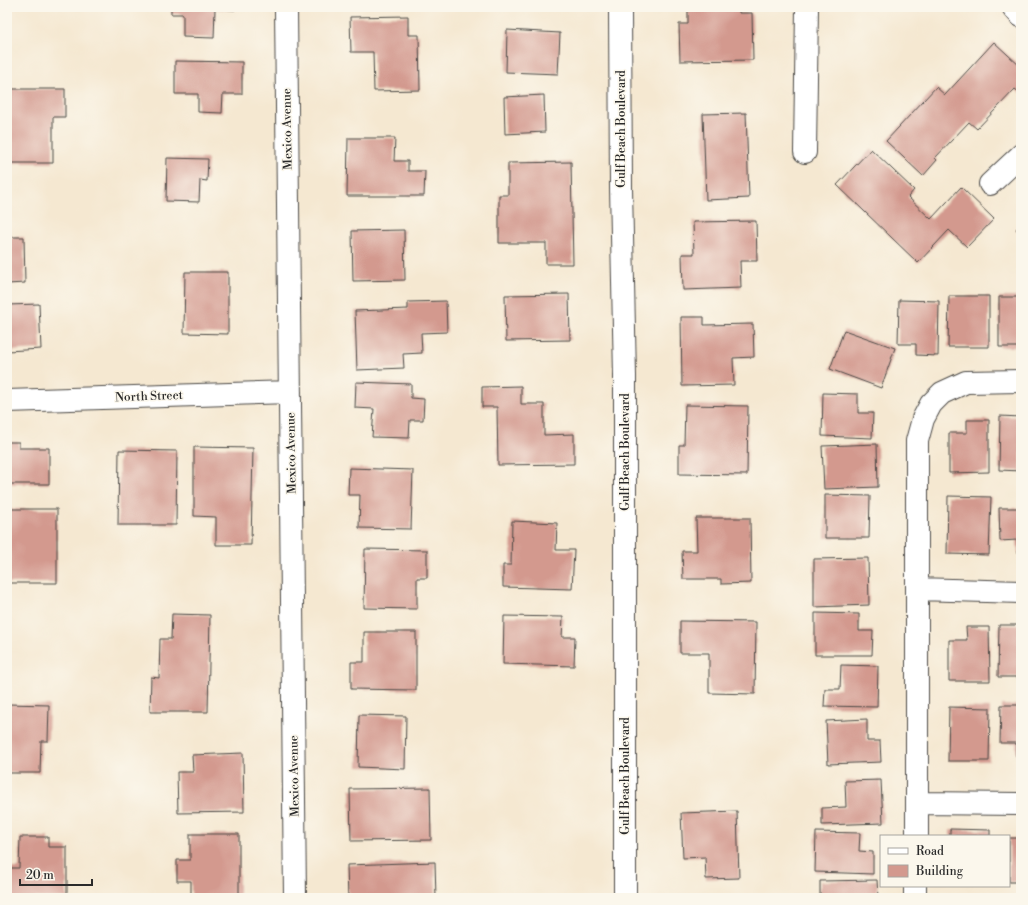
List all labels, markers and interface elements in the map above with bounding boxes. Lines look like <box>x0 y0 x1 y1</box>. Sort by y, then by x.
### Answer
street label: Gulf Beach Boulevard <box>614 70 629 188</box>
street label: Mexico Avenue <box>279 88 296 170</box>
street label: North Street <box>115 388 184 405</box>
street label: Gulf Beach Boulevard <box>618 393 633 511</box>
street label: Mexico Avenue <box>283 412 300 494</box>
street label: Gulf Beach Boulevard <box>618 717 633 835</box>
street label: Mexico Avenue <box>286 735 303 817</box>
legend <box>880 835 1010 887</box>
text: Road <box>916 844 944 859</box>
scale bar <box>20 861 92 887</box>
text: Building <box>915 864 964 879</box>
text: 20 m <box>26 868 54 883</box>

